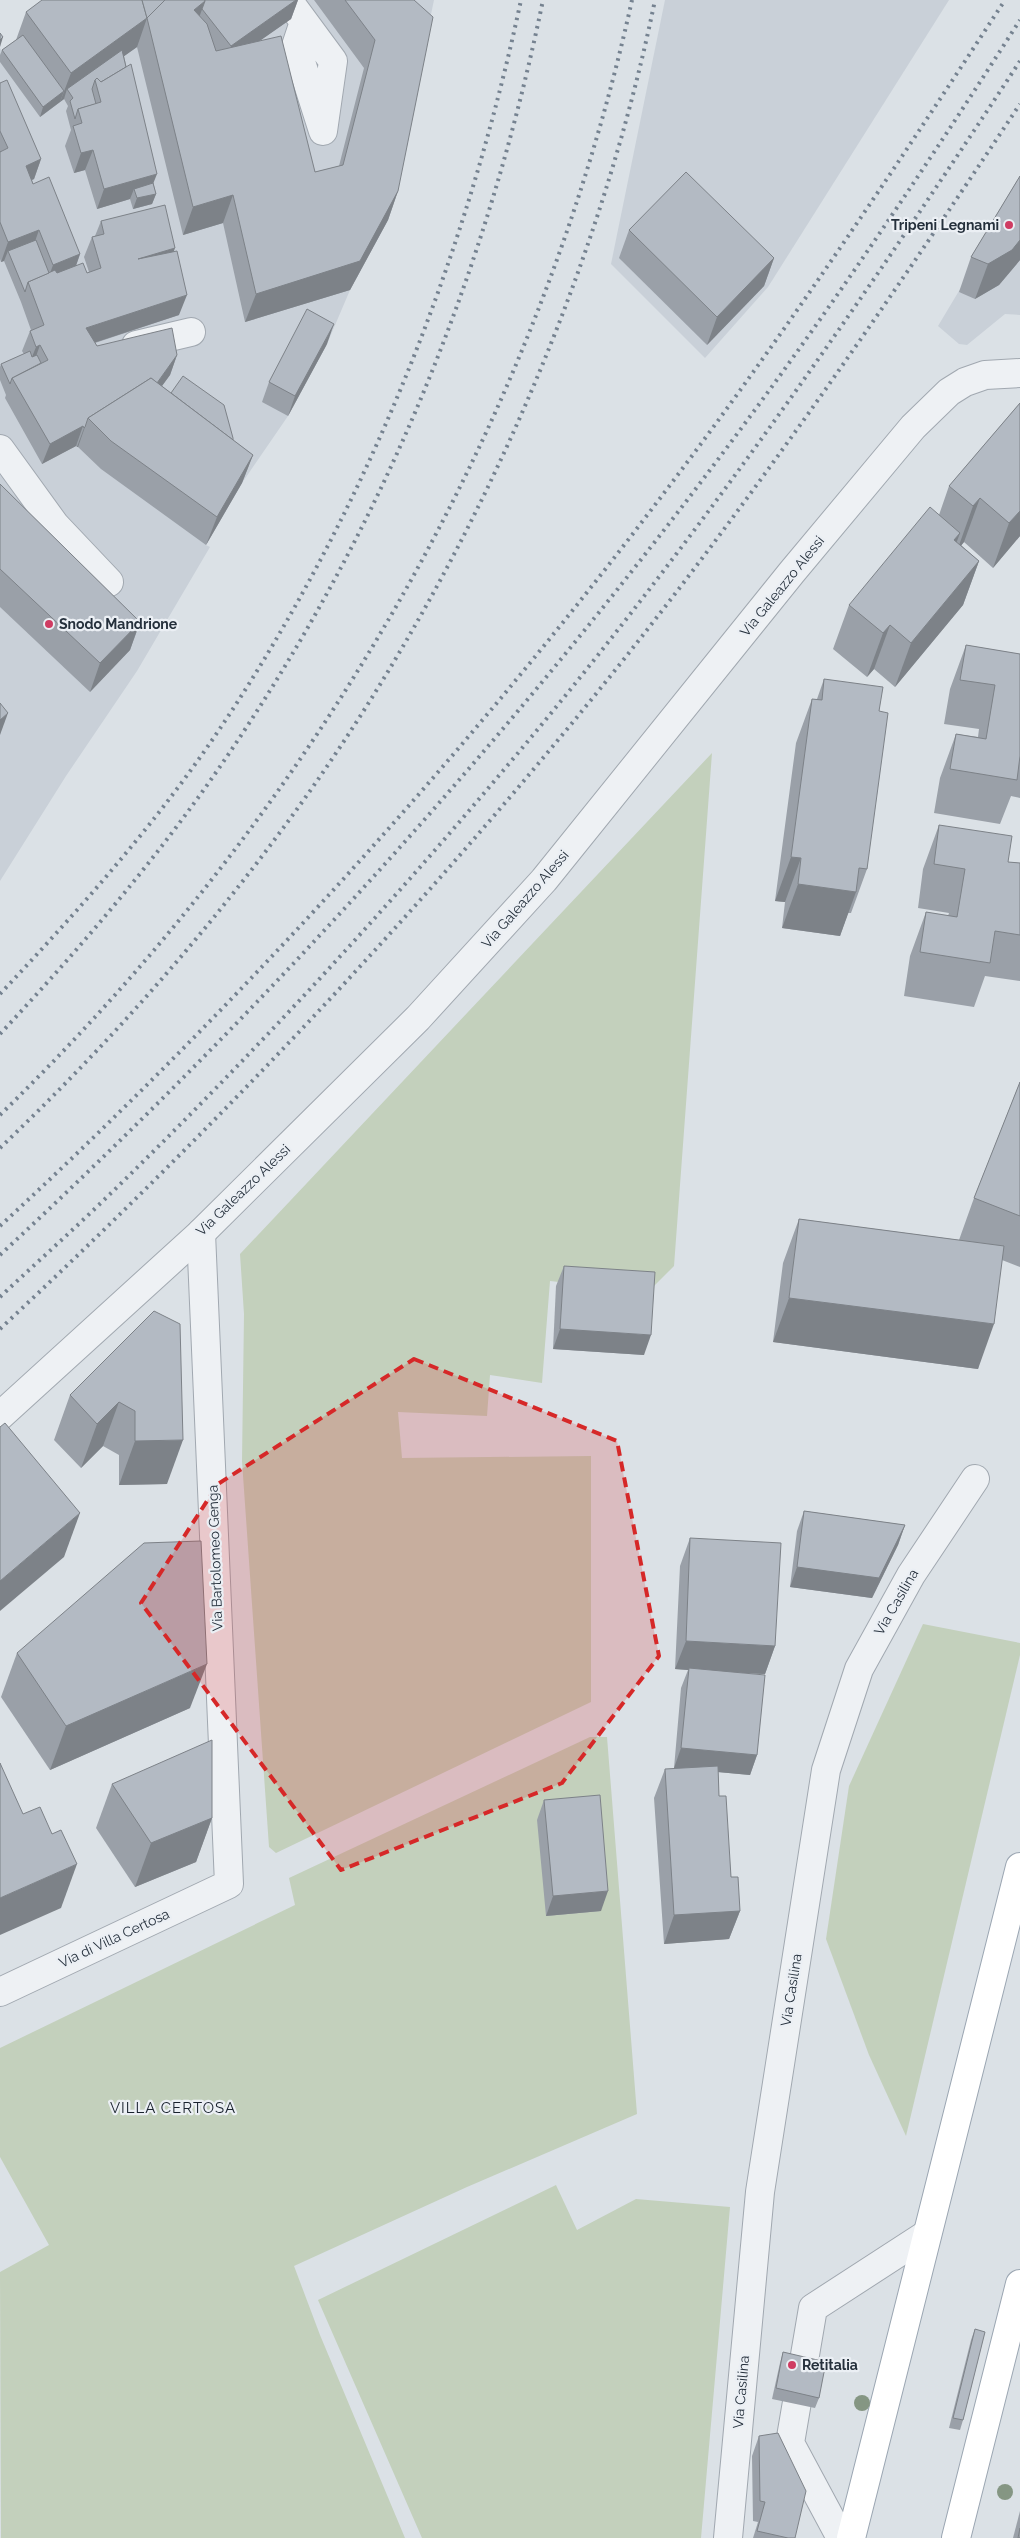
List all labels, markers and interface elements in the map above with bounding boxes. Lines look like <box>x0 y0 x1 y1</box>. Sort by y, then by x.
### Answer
place label: Tripeni Legnami <box>891 217 999 233</box>
marker: Tripeni Legnami <box>1003 219 1015 231</box>
street label: Via Galeazzo Alessi <box>737 533 827 639</box>
place label: Snodo Mandrione <box>59 616 178 632</box>
marker: Snodo Mandrione <box>43 618 55 630</box>
street label: Via Galeazzo Alessi <box>478 847 572 951</box>
street label: Via Galeazzo Alessi <box>193 1141 293 1239</box>
street label: Via Bartolomeo Genga <box>204 1485 226 1631</box>
street label: Via Casilina <box>871 1566 921 1638</box>
street label: Via di Villa Certosa <box>56 1905 172 1971</box>
street label: Via Casilina <box>777 1952 805 2028</box>
district label: VILLA CERTOSA <box>110 2099 236 2117</box>
street label: Via Casilina <box>730 2355 752 2429</box>
place label: Retitalia <box>802 2357 858 2373</box>
marker: Retitalia <box>786 2359 798 2371</box>

